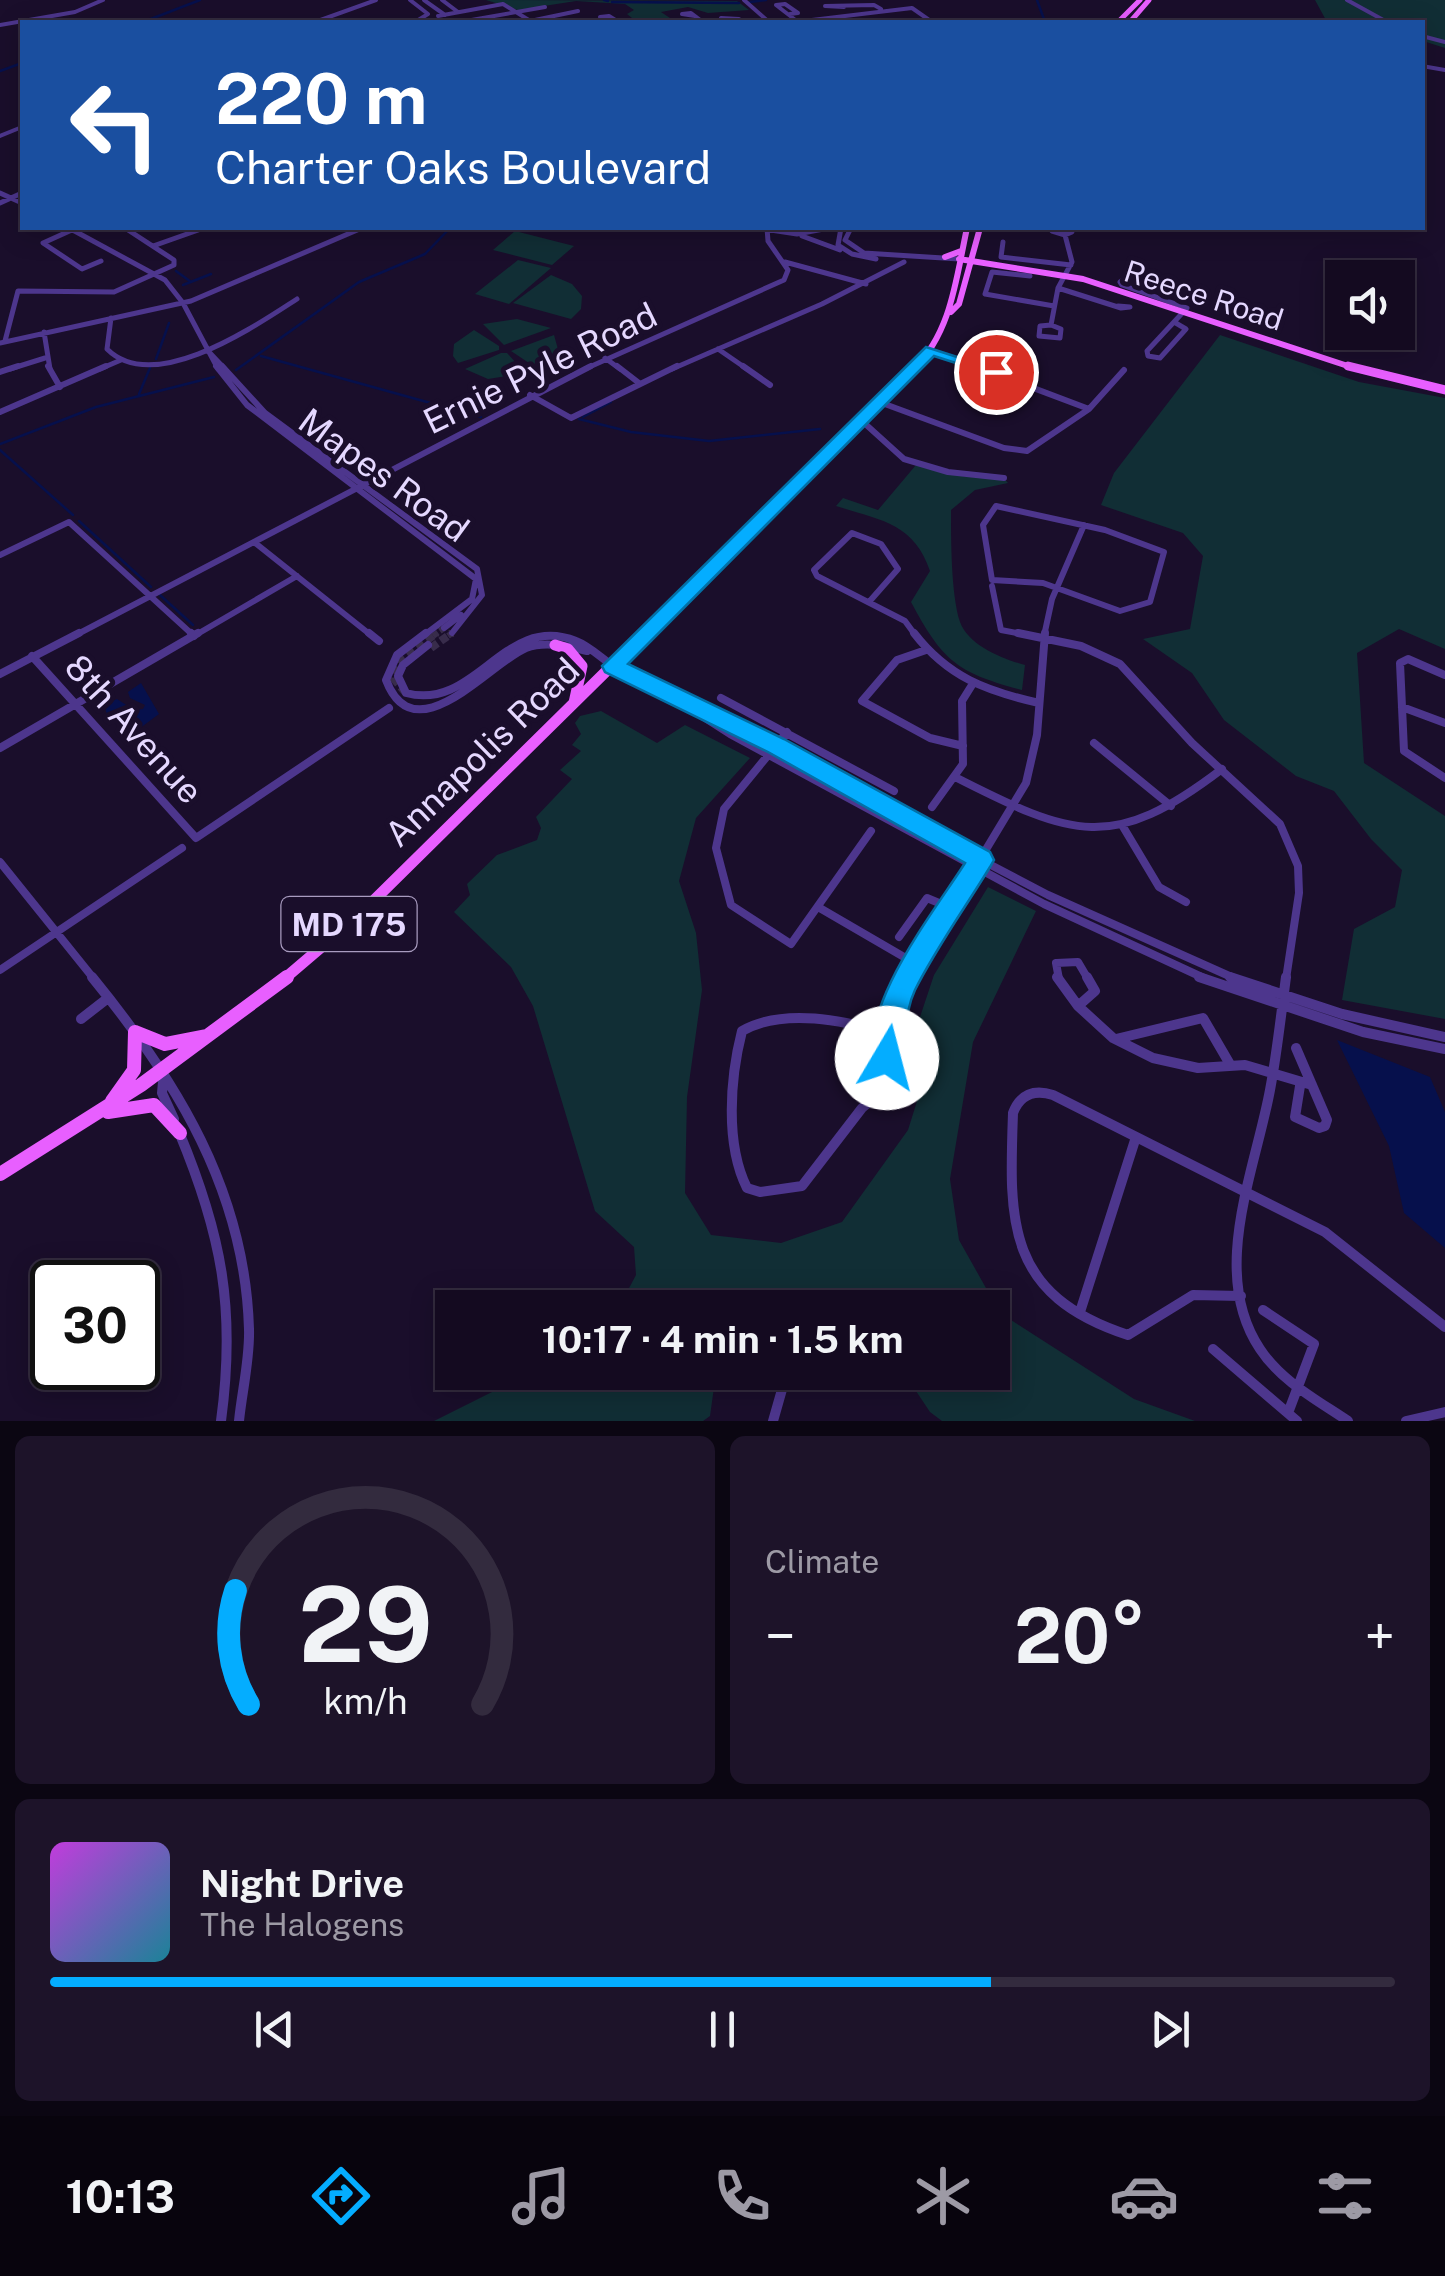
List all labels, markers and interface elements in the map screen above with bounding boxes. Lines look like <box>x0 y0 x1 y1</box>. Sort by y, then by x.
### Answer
text: 220 m <box>215 57 428 140</box>
icon: left <box>50 60 180 190</box>
text: Charter Oaks Boulevard <box>215 141 711 194</box>
street label: Reece Road <box>1120 252 1288 338</box>
map controls <box>1325 260 1415 350</box>
button: sound <box>1325 260 1415 350</box>
street label: Ernie Pyle Road <box>417 294 663 442</box>
pin <box>954 330 1039 415</box>
icon: arrive <box>969 345 1024 400</box>
street label: Mapes Road <box>291 400 477 550</box>
street label: 8th Avenue <box>57 646 211 812</box>
street label: Annapolis Road <box>377 649 587 855</box>
road number: MD 175 <box>282 897 416 951</box>
position arrow <box>835 1006 939 1110</box>
speed limit sign: 30 <box>30 1260 160 1390</box>
text: 10:17 · 4 min · 1.5 km <box>542 1317 903 1362</box>
text: Climate <box>765 1543 879 1580</box>
text: 29 <box>298 1563 432 1685</box>
text: 20° <box>1014 1592 1146 1680</box>
text: − <box>765 1604 796 1668</box>
text: + <box>1364 1604 1395 1668</box>
text: km/h <box>323 1680 407 1722</box>
text: Night Drive <box>200 1861 404 1906</box>
text: The Halogens <box>200 1906 404 1943</box>
icon: previous <box>247 2002 302 2057</box>
icon: pause <box>695 2002 750 2057</box>
icon: next <box>1143 2002 1198 2057</box>
icon: directions <box>306 2161 376 2231</box>
icon: music <box>506 2161 576 2231</box>
icon: phone <box>707 2161 777 2231</box>
icon: climate <box>908 2161 978 2231</box>
icon: car <box>1109 2161 1179 2231</box>
icon: filters <box>1310 2161 1380 2231</box>
text: 10:13 <box>65 2170 175 2223</box>

